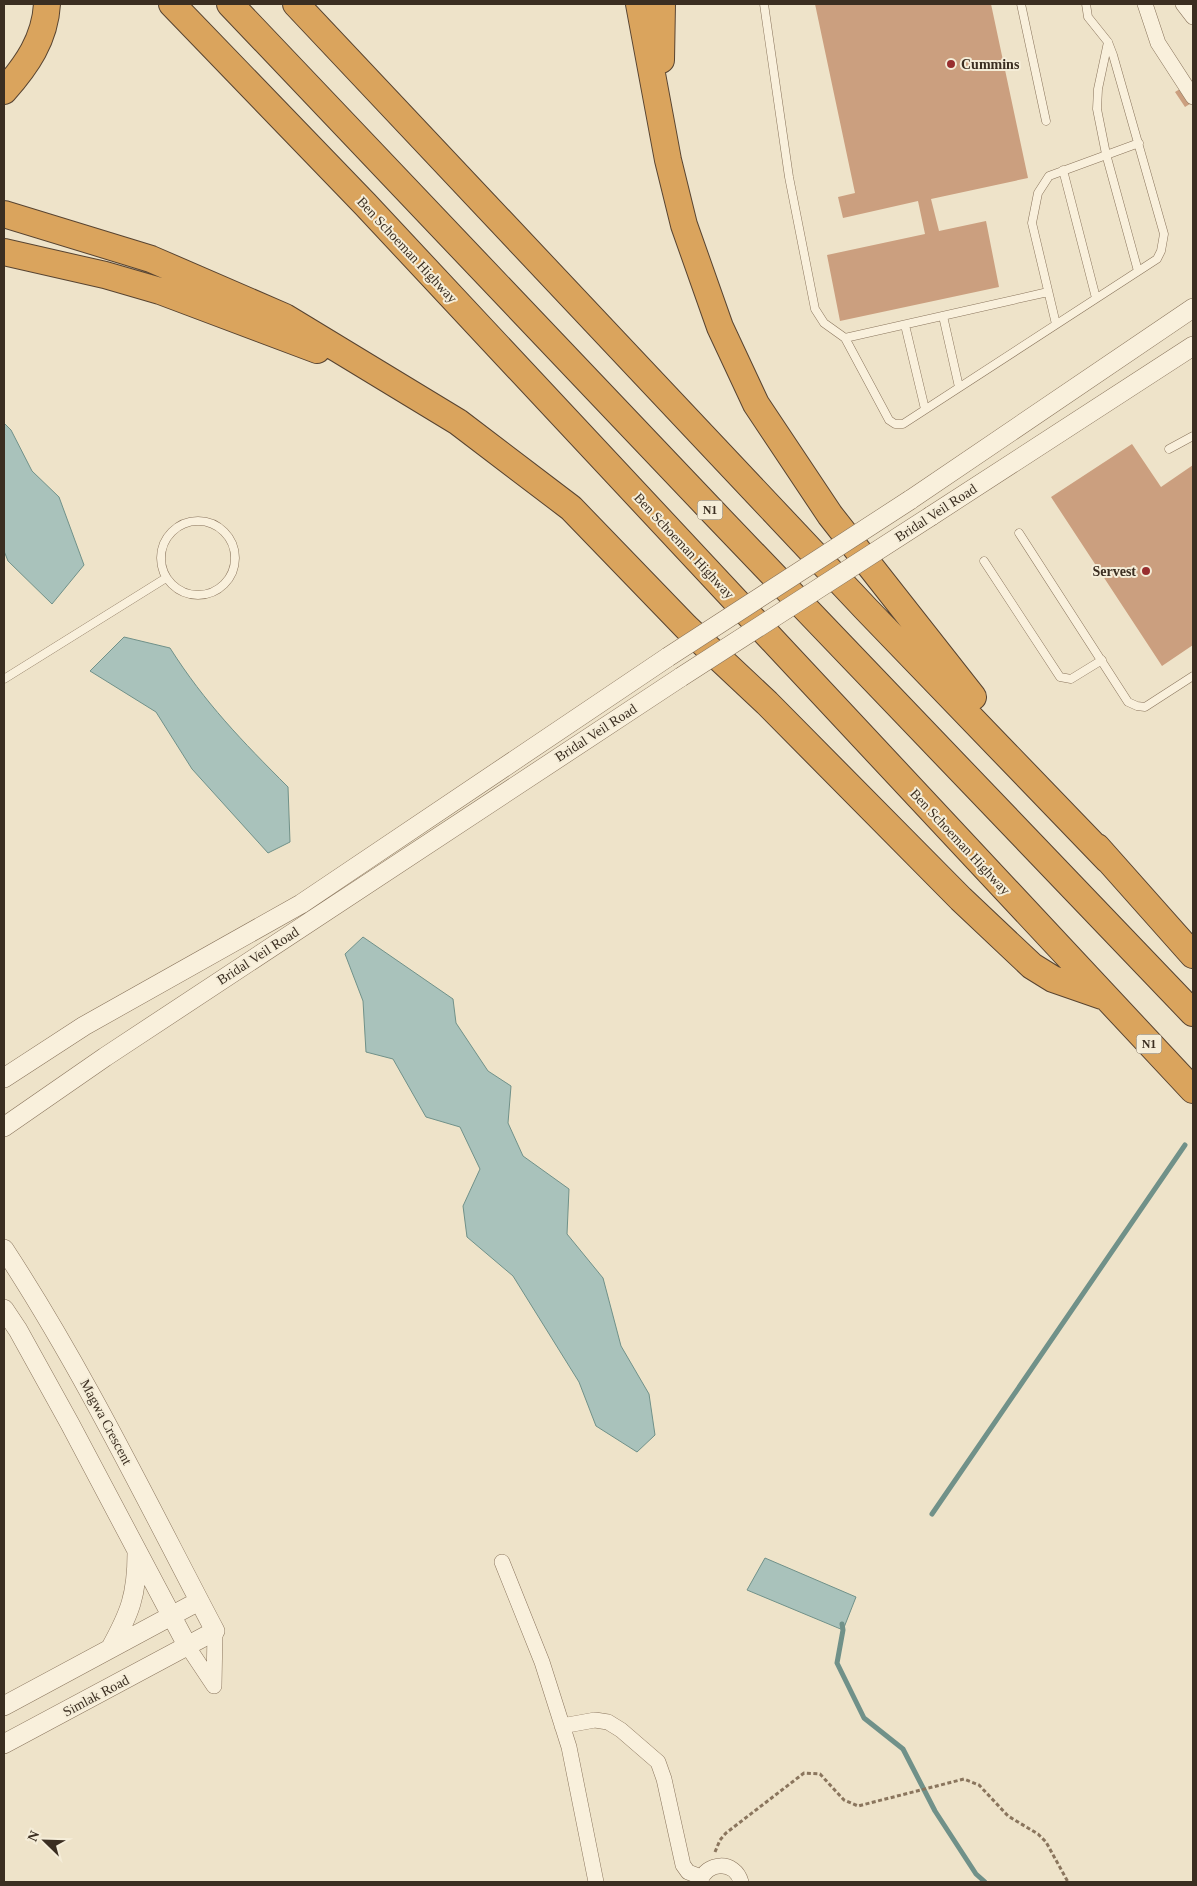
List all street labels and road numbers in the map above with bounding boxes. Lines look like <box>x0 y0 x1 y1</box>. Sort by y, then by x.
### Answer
street label: Ben Schoeman Highway <box>354 194 460 306</box>
street label: Bridal Veil Road <box>893 481 979 545</box>
street label: Ben Schoeman Highway <box>631 490 737 602</box>
road number: N1 <box>698 500 722 520</box>
street label: Bridal Veil Road <box>553 701 639 765</box>
street label: Ben Schoeman Highway <box>907 786 1013 898</box>
street label: Bridal Veil Road <box>215 924 301 988</box>
road number: N1 <box>1136 1034 1162 1054</box>
street label: Magwa Crescent <box>77 1377 135 1467</box>
street label: Simlak Road <box>60 1672 132 1720</box>

